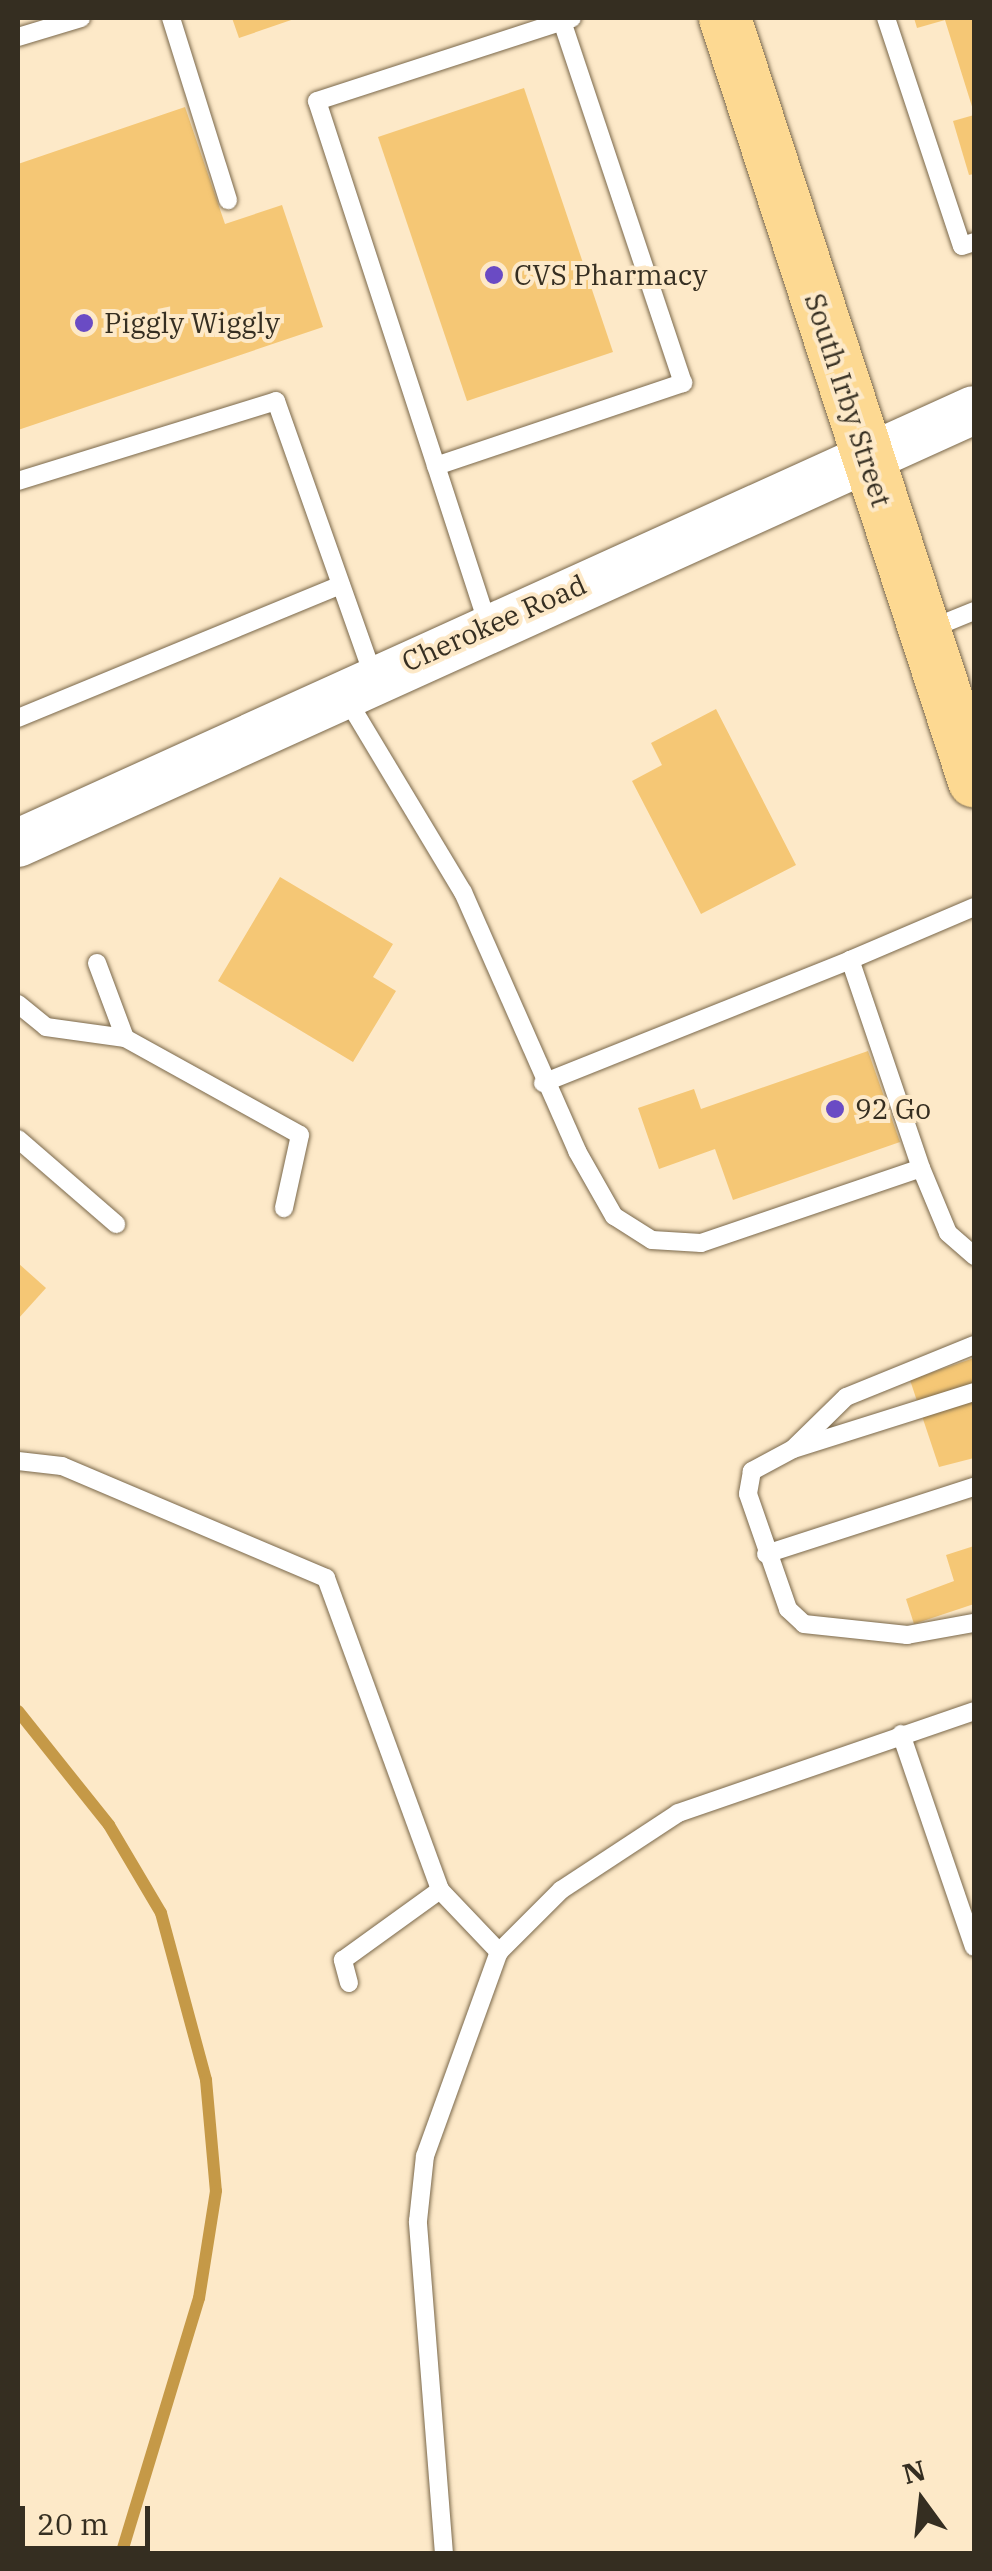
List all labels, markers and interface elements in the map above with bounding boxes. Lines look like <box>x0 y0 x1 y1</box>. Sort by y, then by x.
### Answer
place label: CVS Pharmacy <box>514 258 707 292</box>
marker: CVS Pharmacy <box>483 264 505 286</box>
street label: South Irby Street <box>798 289 898 511</box>
place label: Piggly Wiggly <box>104 306 280 340</box>
marker: Piggly Wiggly <box>73 312 95 334</box>
street label: Cherokee Road <box>397 567 591 679</box>
place label: 92 Go <box>855 1092 931 1126</box>
marker: 92 Go <box>824 1098 846 1120</box>
north arrow <box>872 2451 972 2551</box>
text: N <box>899 2451 930 2492</box>
scale bar <box>25 2486 155 2548</box>
text: 20 m <box>37 2504 109 2543</box>

